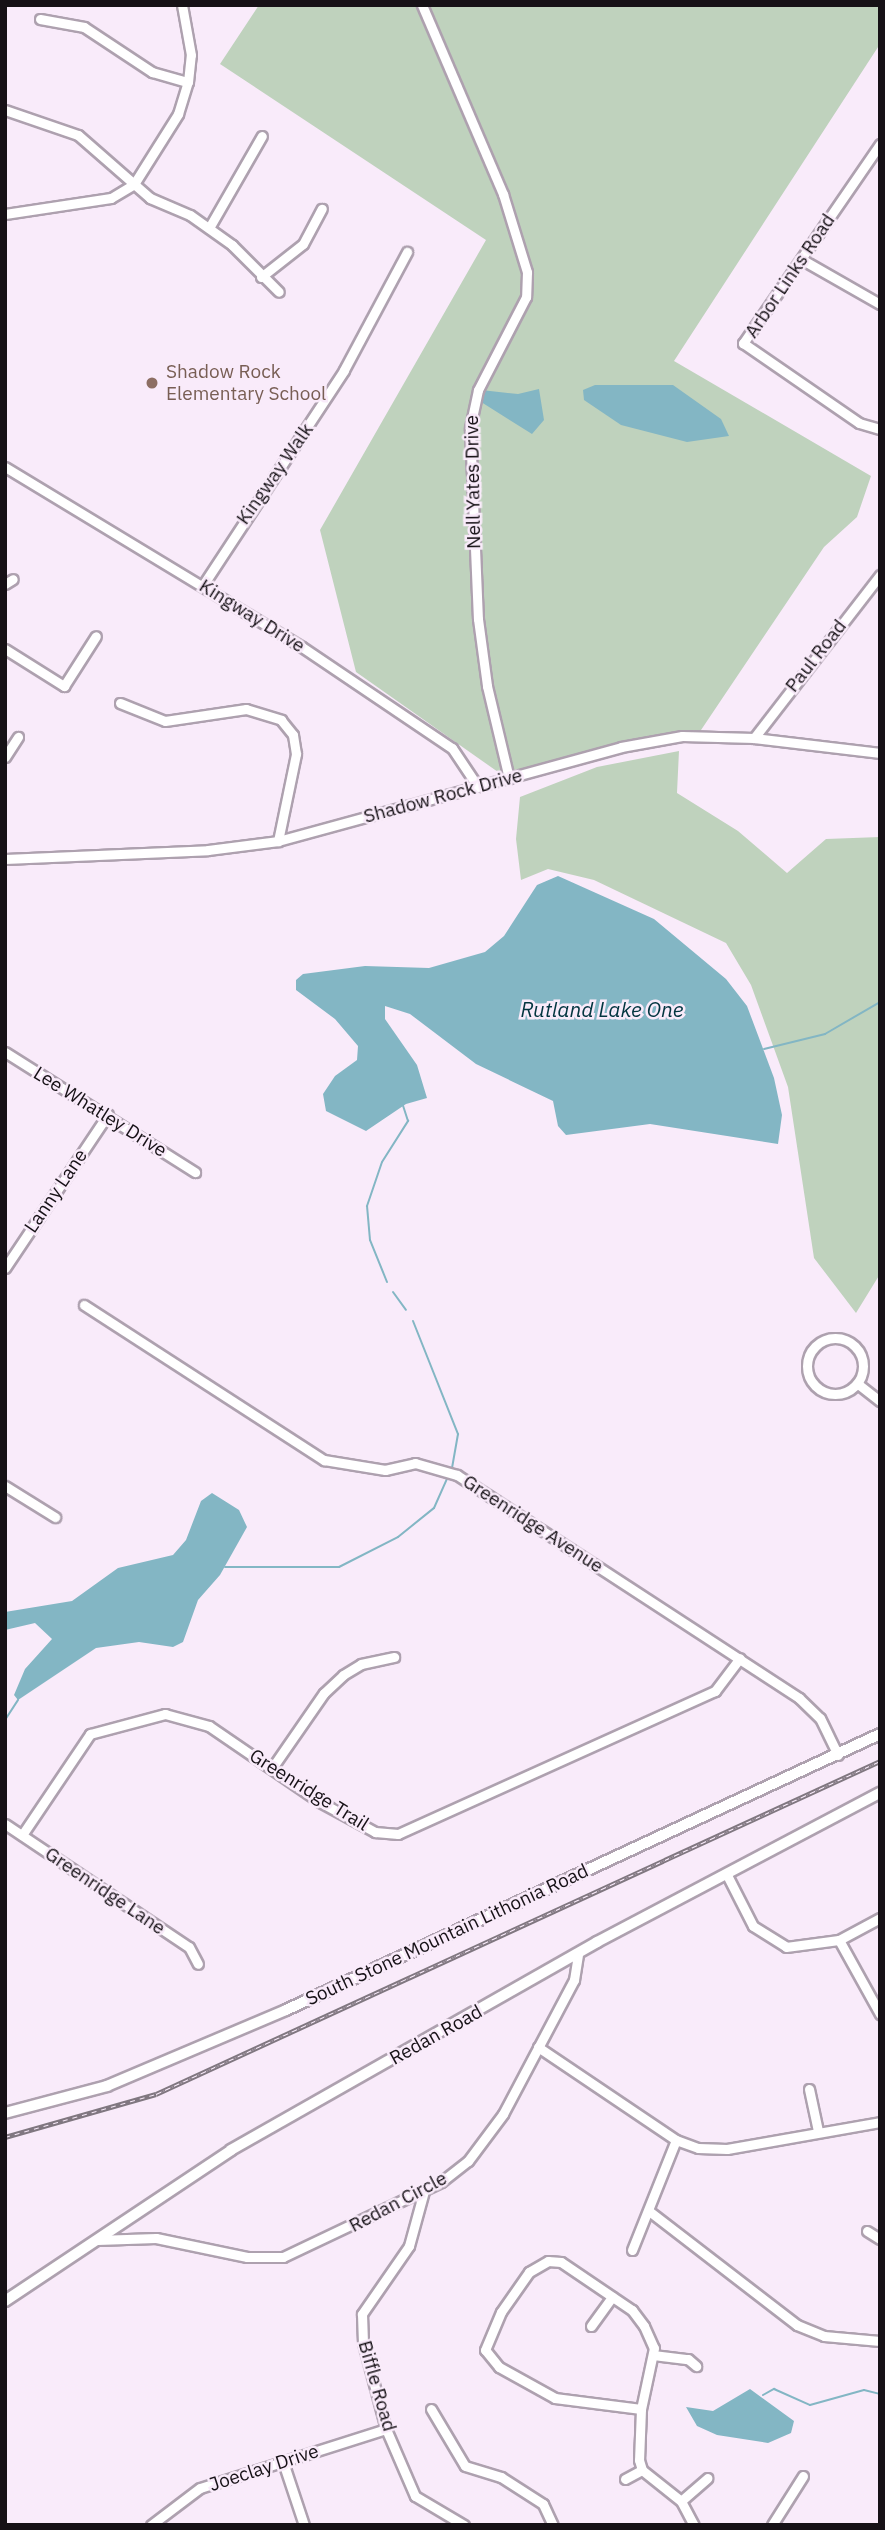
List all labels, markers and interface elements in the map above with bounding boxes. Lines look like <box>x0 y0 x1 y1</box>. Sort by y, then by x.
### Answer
street label: Arbor Links Road <box>740 210 840 342</box>
place label: Shadow Rock Elementary School <box>166 361 326 405</box>
marker: Shadow Rock Elementary School <box>144 375 160 391</box>
street label: Nell Yates Drive <box>460 415 486 549</box>
street label: Kingway Walk <box>232 419 318 529</box>
street label: Kingway Drive <box>195 574 309 658</box>
street label: Paul Road <box>781 615 851 697</box>
street label: Shadow Rock Drive <box>361 764 525 828</box>
water label: Rutland Lake One <box>520 996 684 1022</box>
street label: Lee Whatley Drive <box>29 1062 171 1162</box>
street label: Lanny Lane <box>20 1145 92 1237</box>
street label: Greenridge Avenue <box>459 1470 607 1578</box>
street label: Greenridge Trail <box>245 1744 373 1836</box>
street label: Greenridge Lane <box>41 1842 169 1940</box>
street label: South Stone Mountain Lithonia Road <box>302 1859 592 2011</box>
street label: Redan Road <box>386 2000 486 2070</box>
street label: Redan Circle <box>345 2167 451 2237</box>
street label: Biffle Road <box>353 2338 401 2434</box>
street label: Joeclay Drive <box>206 2440 322 2496</box>

